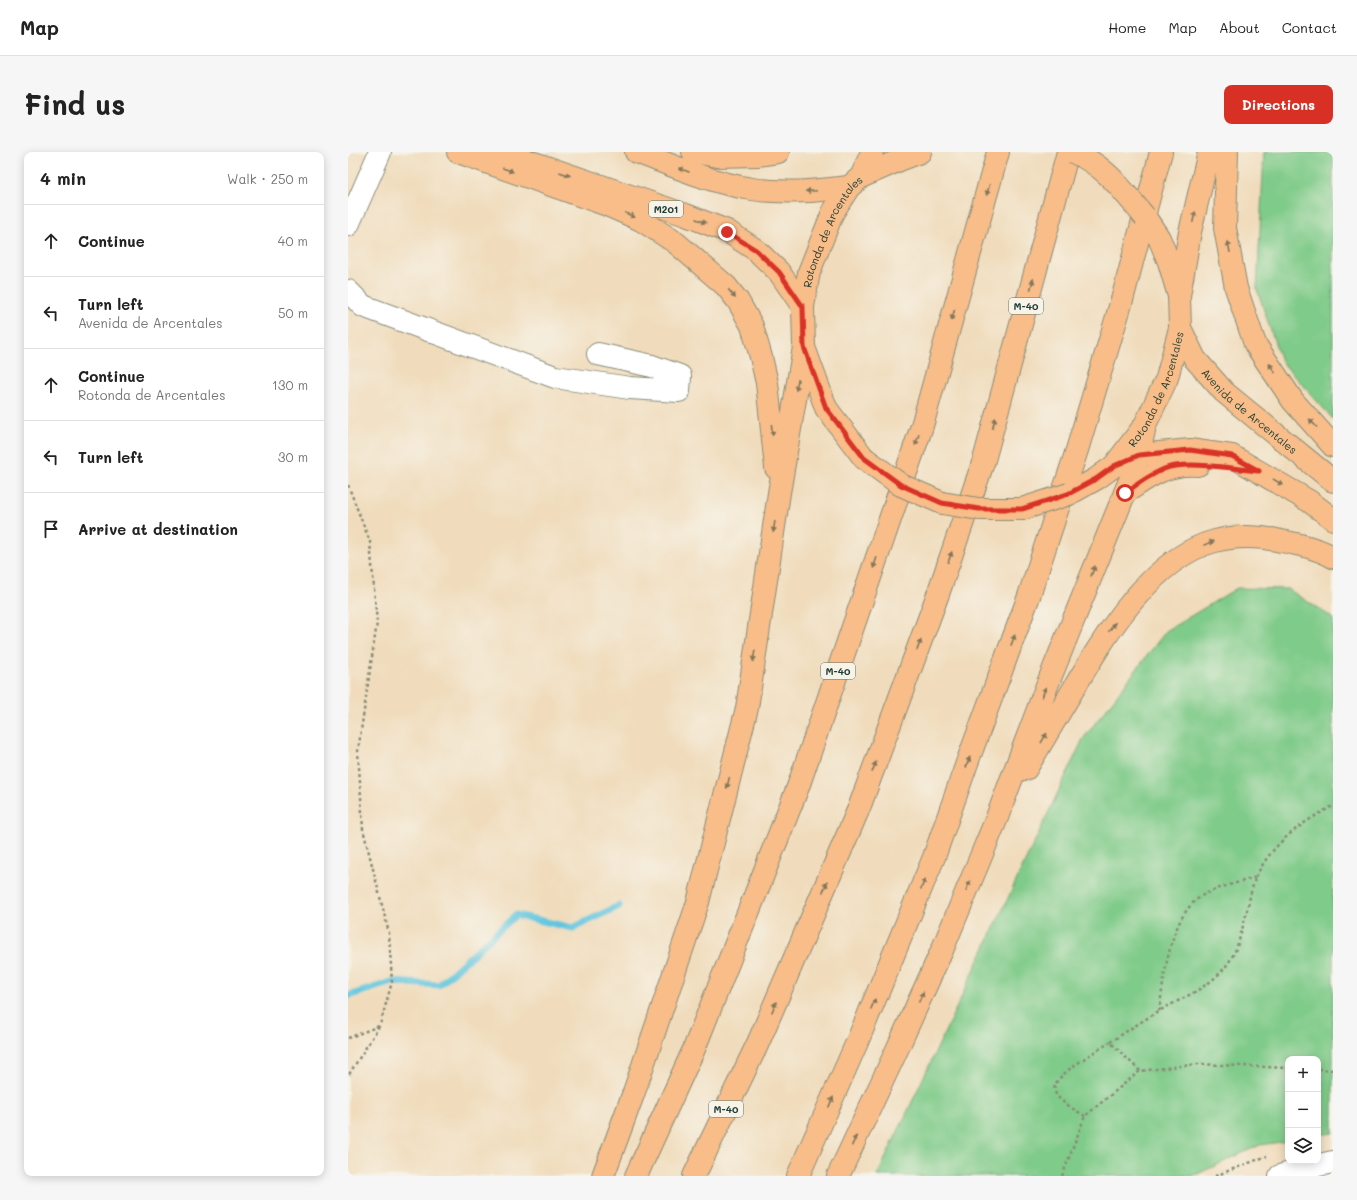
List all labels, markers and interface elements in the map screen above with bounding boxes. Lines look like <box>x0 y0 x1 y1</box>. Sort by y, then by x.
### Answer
text: Map <box>20 15 59 40</box>
text: Home <box>1108 18 1146 37</box>
text: Map <box>1168 18 1197 37</box>
text: About <box>1219 18 1260 37</box>
text: Contact <box>1282 18 1337 37</box>
button: Directions <box>1224 85 1333 124</box>
text: Find us <box>24 86 125 122</box>
text: 4 min <box>40 167 86 189</box>
one-way arrow <box>502 167 514 173</box>
one-way arrow <box>677 167 689 173</box>
text: Walk · 250 m <box>227 170 308 187</box>
one-way arrow <box>560 171 572 177</box>
street label: Rotonda de Arcentales <box>799 172 865 289</box>
one-way arrow <box>985 184 991 196</box>
one-way arrow <box>804 188 817 194</box>
road number: M201 <box>649 201 683 217</box>
one-way arrow <box>1191 211 1197 223</box>
one-way arrow <box>624 212 635 218</box>
one-way arrow <box>696 219 708 225</box>
route end <box>718 223 736 241</box>
icon: ahead <box>40 230 62 252</box>
text: Continue <box>78 231 145 251</box>
text: 40 m <box>278 232 308 249</box>
one-way arrow <box>1226 241 1232 253</box>
one-way arrow <box>1030 278 1036 290</box>
one-way arrow <box>728 288 736 299</box>
text: Turn left <box>78 294 143 314</box>
road number: M-40 <box>1009 298 1043 314</box>
icon: left <box>40 302 62 324</box>
text: 50 m <box>278 304 308 321</box>
one-way arrow <box>950 309 956 321</box>
text: Avenida de Arcentales <box>78 314 223 331</box>
street label: Rotonda de Arcentales <box>1124 330 1186 449</box>
one-way arrow <box>1268 363 1276 374</box>
street label: Avenida de Arcentales <box>1199 365 1301 457</box>
text: Continue <box>78 366 145 386</box>
icon: ahead <box>40 374 62 396</box>
text: 130 m <box>272 376 308 393</box>
one-way arrow <box>794 379 800 391</box>
text: Rotonda de Arcentales <box>78 386 226 403</box>
one-way arrow <box>991 416 997 428</box>
one-way arrow <box>1309 419 1318 428</box>
one-way arrow <box>769 424 775 436</box>
one-way arrow <box>914 434 920 446</box>
icon: left <box>40 446 62 468</box>
text: Turn left <box>78 447 143 467</box>
text: 30 m <box>278 448 308 465</box>
one-way arrow <box>1272 479 1284 486</box>
route start <box>1116 484 1134 502</box>
icon: arrive <box>40 518 62 540</box>
text: Arrive at destination <box>78 519 238 539</box>
one-way arrow <box>771 521 777 533</box>
one-way arrow <box>1203 540 1215 546</box>
one-way arrow <box>948 551 954 563</box>
one-way arrow <box>872 557 878 569</box>
one-way arrow <box>1090 564 1096 576</box>
one-way arrow <box>1108 622 1116 633</box>
one-way arrow <box>1011 634 1017 646</box>
one-way arrow <box>917 639 923 651</box>
one-way arrow <box>751 650 757 662</box>
road number: M-40 <box>821 663 855 679</box>
one-way arrow <box>1042 685 1048 697</box>
one-way arrow <box>1041 732 1048 744</box>
one-way arrow <box>965 756 971 768</box>
one-way arrow <box>872 761 878 773</box>
one-way arrow <box>725 777 731 789</box>
one-way arrow <box>920 879 926 890</box>
one-way arrow <box>966 879 972 891</box>
one-way arrow <box>822 882 828 893</box>
one-way arrow <box>918 992 924 1003</box>
one-way arrow <box>870 999 876 1010</box>
one-way arrow <box>771 1001 777 1012</box>
map controls <box>1285 1056 1321 1164</box>
button: + <box>1285 1056 1321 1092</box>
button: − <box>1285 1092 1321 1128</box>
one-way arrow <box>828 1097 834 1108</box>
road number: M-40 <box>709 1101 743 1117</box>
button: layers <box>1285 1128 1321 1164</box>
one-way arrow <box>851 1135 857 1146</box>

